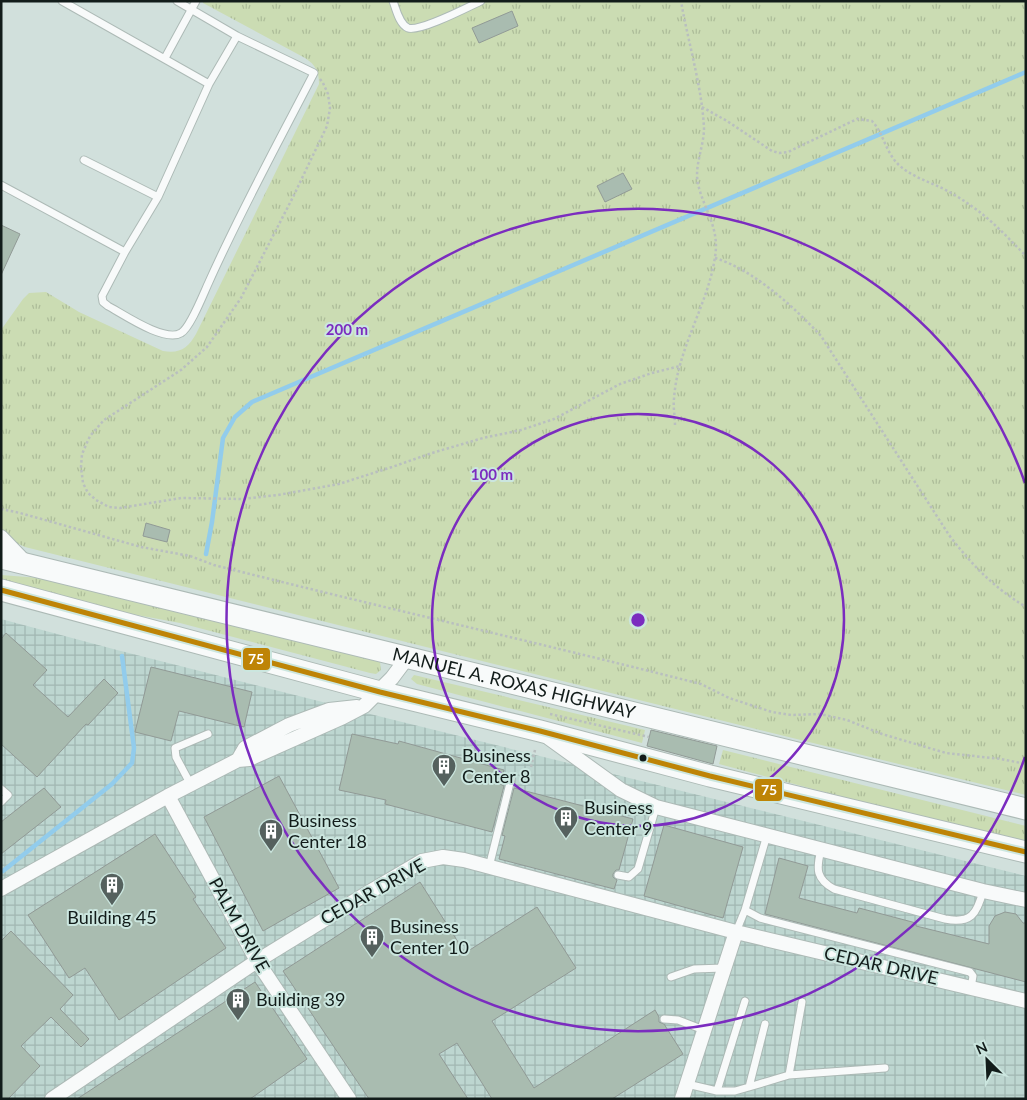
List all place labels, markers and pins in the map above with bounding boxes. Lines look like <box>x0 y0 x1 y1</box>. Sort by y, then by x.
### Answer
centre of rings <box>629 611 647 629</box>
place label: Business Center 8 <box>462 744 531 787</box>
building icon: Business Center 8 <box>431 753 457 787</box>
unlabelled marker <box>638 753 648 763</box>
place label: Business Center 9 <box>584 796 653 839</box>
building icon: Business Center 9 <box>553 805 579 839</box>
place label: Business Center 18 <box>288 809 367 852</box>
building icon: Business Center 18 <box>258 818 284 852</box>
building icon: Building 45 <box>99 872 125 906</box>
place label: Building 45 <box>67 906 157 928</box>
place label: Business Center 10 <box>390 915 469 958</box>
building icon: Business Center 10 <box>359 924 385 958</box>
building icon: Building 39 <box>225 987 251 1021</box>
place label: Building 39 <box>256 988 345 1010</box>

